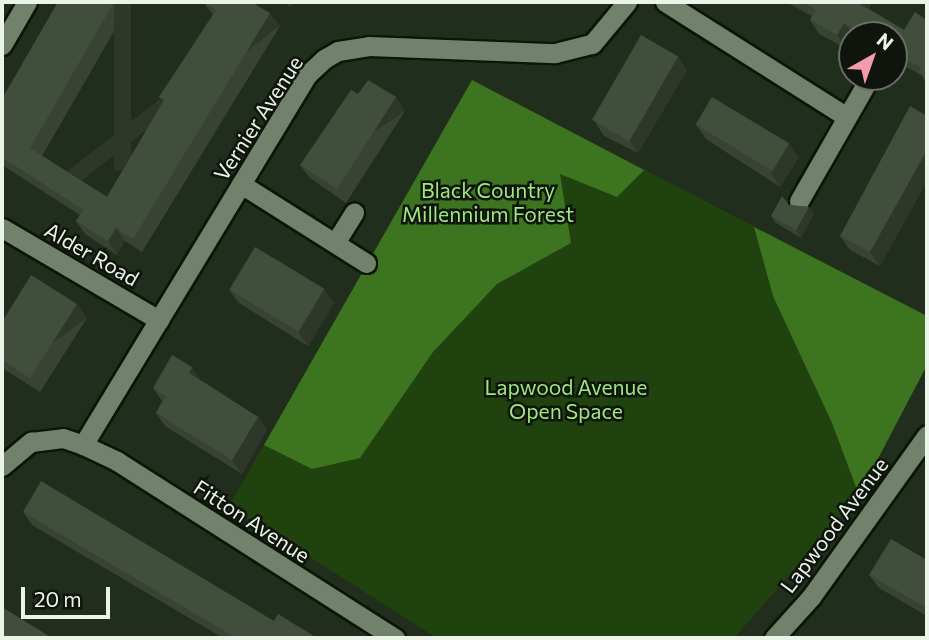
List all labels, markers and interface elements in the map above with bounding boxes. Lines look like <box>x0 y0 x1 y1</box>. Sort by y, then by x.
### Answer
north arrow <box>838 21 908 91</box>
text: N <box>873 28 898 54</box>
street label: Vernier Avenue <box>208 51 308 185</box>
park label: Black Country Millennium Forest <box>402 177 574 227</box>
street label: Alder Road <box>40 217 144 291</box>
park label: Lapwood Avenue Open Space <box>485 374 647 424</box>
street label: Lapwood Avenue <box>775 452 893 598</box>
street label: Fitton Avenue <box>189 474 315 568</box>
scale bar <box>24 574 114 618</box>
text: 20 m <box>34 586 82 611</box>

